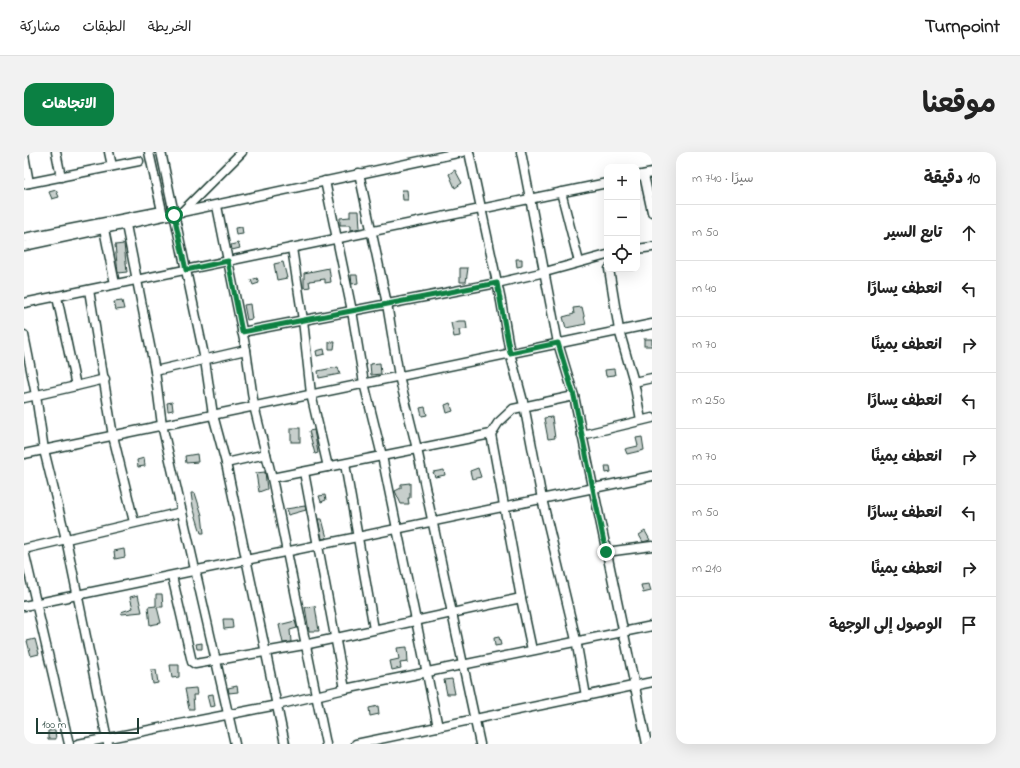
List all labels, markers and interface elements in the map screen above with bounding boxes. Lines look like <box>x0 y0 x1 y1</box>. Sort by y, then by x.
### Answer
text: Turnpoint <box>925 14 1000 41</box>
text: مشاركة <box>20 17 60 38</box>
text: الطبقات <box>82 17 126 38</box>
text: الخريطة <box>148 17 191 38</box>
button: الاتجاهات <box>24 83 114 126</box>
text: موقعنا <box>922 85 996 126</box>
map controls <box>604 164 640 272</box>
button: + <box>604 164 640 200</box>
text: 10 دقيقة <box>924 166 980 191</box>
text: سيرًا · 740 m <box>692 169 754 188</box>
button: − <box>604 200 640 236</box>
route start <box>165 206 183 224</box>
text: تابع السير <box>885 222 942 244</box>
icon: ahead <box>958 222 980 244</box>
text: 50 m <box>692 223 718 242</box>
button: locate <box>604 236 640 272</box>
text: انعطف يسارًا <box>867 278 942 300</box>
icon: left <box>958 278 980 300</box>
text: 40 m <box>692 279 716 298</box>
text: انعطف يمينًا <box>871 334 942 356</box>
icon: right <box>958 334 980 356</box>
text: 70 m <box>692 335 716 354</box>
text: انعطف يسارًا <box>867 390 942 412</box>
icon: left <box>958 390 980 412</box>
text: 250 m <box>692 391 725 410</box>
text: انعطف يمينًا <box>871 446 942 468</box>
icon: right <box>958 446 980 468</box>
text: 70 m <box>692 447 716 466</box>
text: انعطف يسارًا <box>867 502 942 524</box>
icon: left <box>958 502 980 524</box>
text: 50 m <box>692 503 718 522</box>
route end <box>597 543 615 561</box>
text: انعطف يمينًا <box>871 558 942 580</box>
icon: right <box>958 558 980 580</box>
text: 210 m <box>692 559 722 578</box>
text: الوصول إلى الوجهة <box>829 614 942 636</box>
icon: arrive <box>958 614 980 636</box>
scale bar <box>36 716 139 735</box>
text: 100 m <box>42 717 66 733</box>

